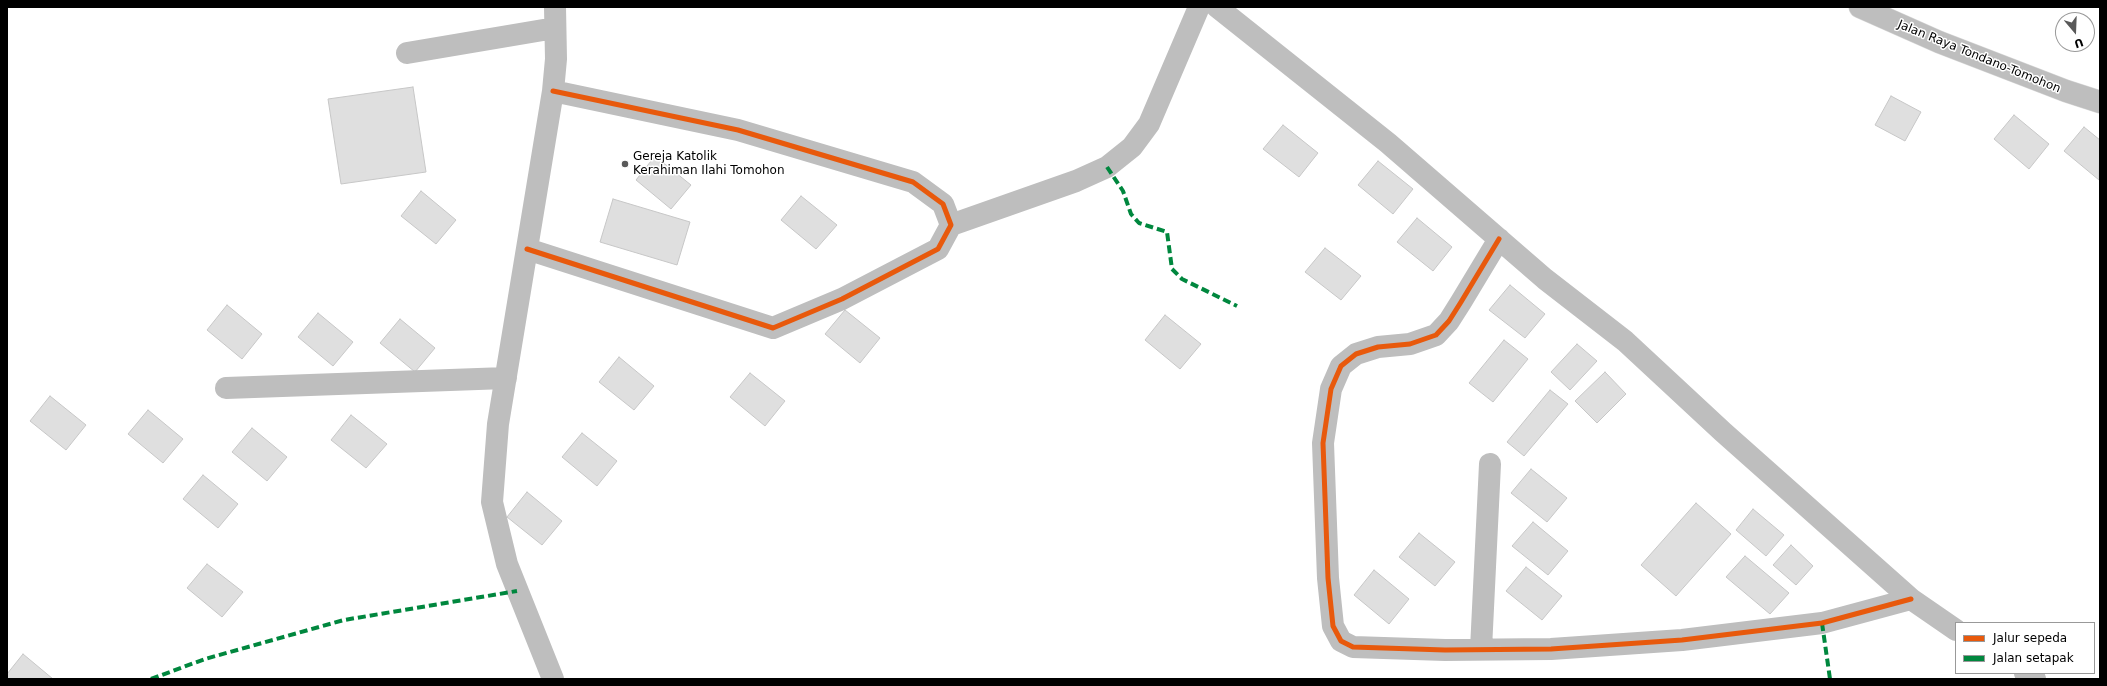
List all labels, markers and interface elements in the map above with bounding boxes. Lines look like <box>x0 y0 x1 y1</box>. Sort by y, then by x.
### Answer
north arrow <box>2055 12 2095 52</box>
street label: Jalan Raya Tondano-Tomohon <box>1895 18 2063 96</box>
text: U <box>2072 35 2085 50</box>
place label: Gereja Katolik Kerahiman Ilahi Tomohon <box>633 150 785 178</box>
marker: Gereja Katolik Kerahiman Ilahi Tomohon <box>620 159 630 169</box>
legend <box>1955 622 2095 674</box>
text: Jalur sepeda <box>1993 631 2067 645</box>
text: Jalan setapak <box>1993 651 2074 665</box>

